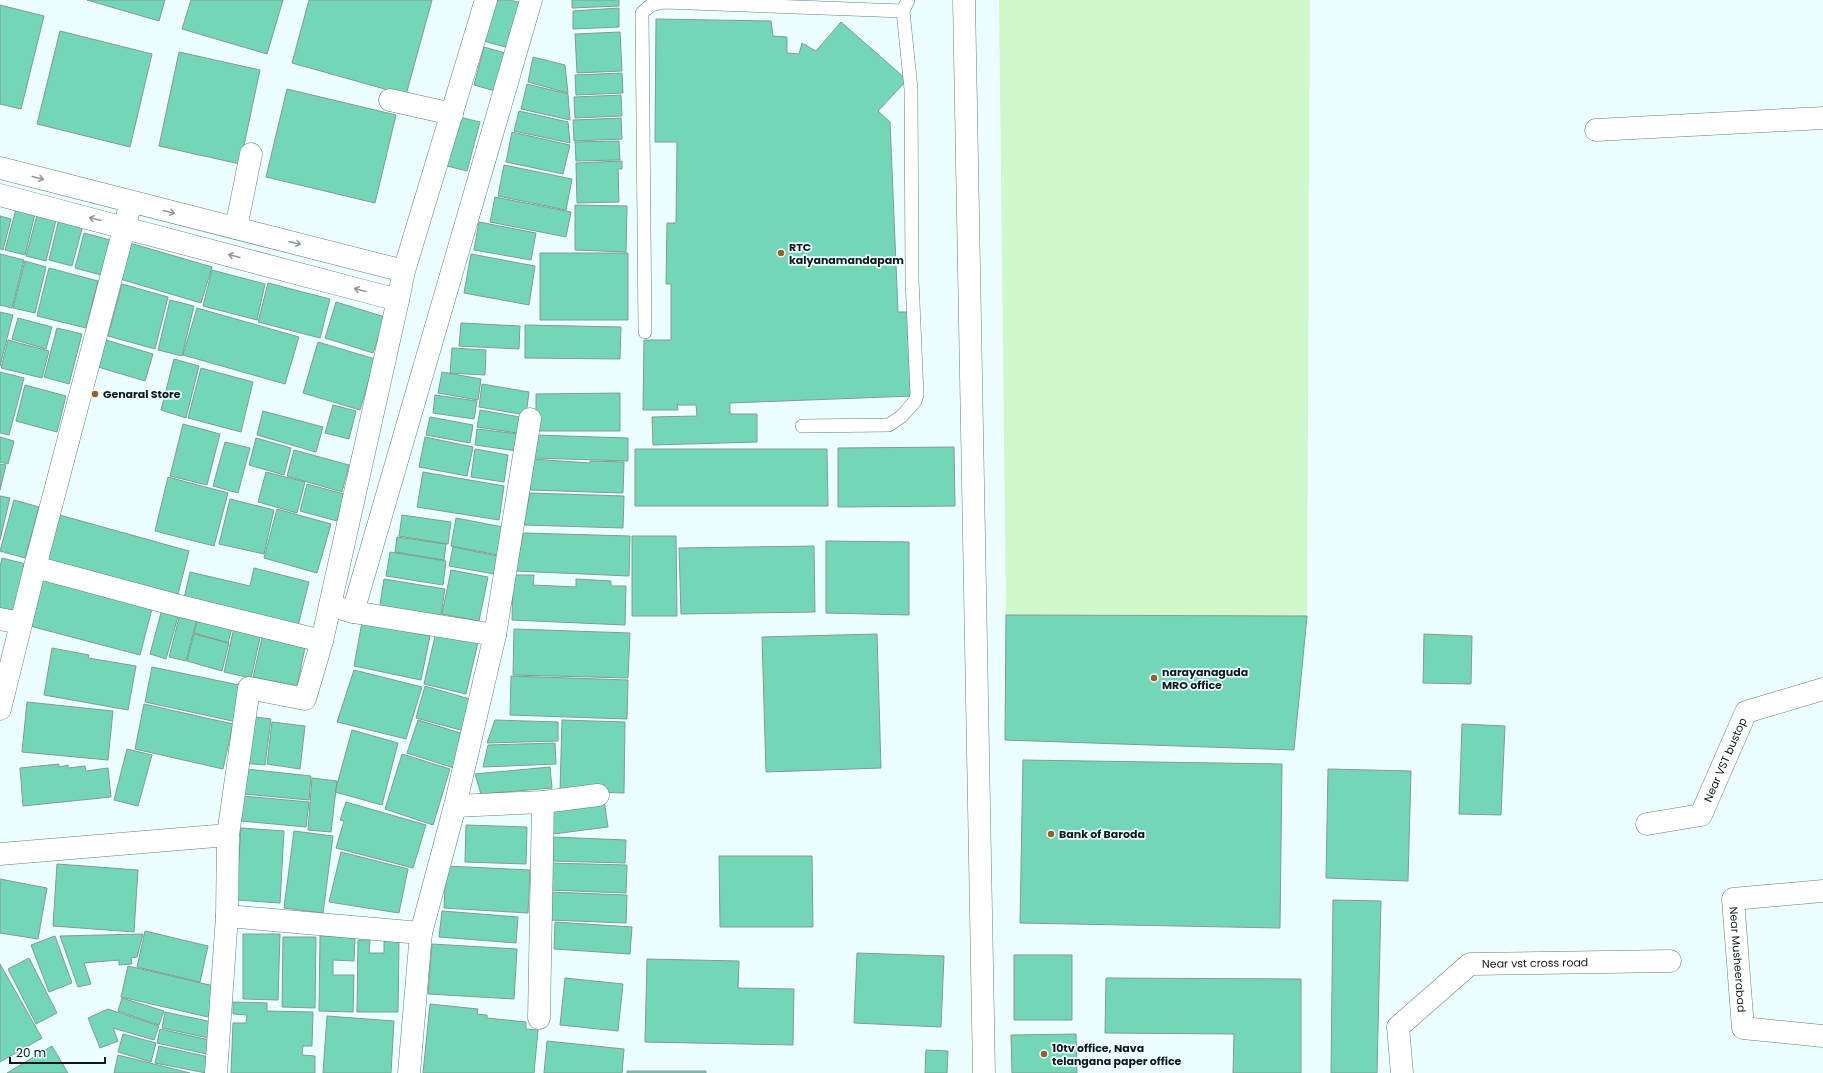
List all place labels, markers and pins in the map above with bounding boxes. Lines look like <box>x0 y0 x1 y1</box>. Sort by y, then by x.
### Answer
place label: RTC kalyanamandapam <box>789 239 904 268</box>
marker: RTC kalyanamandapam <box>776 248 786 258</box>
place label: Genaral Store <box>103 386 181 402</box>
marker: Genaral Store <box>90 389 100 399</box>
place label: narayanaguda MRO office <box>1162 664 1248 693</box>
marker: narayanaguda MRO office <box>1149 673 1159 683</box>
place label: Bank of Baroda <box>1059 826 1145 842</box>
marker: Bank of Baroda <box>1046 829 1056 839</box>
place label: 10tv office, Nava telangana paper office <box>1052 1040 1182 1069</box>
marker: 10tv office, Nava telangana paper office <box>1039 1049 1049 1059</box>

